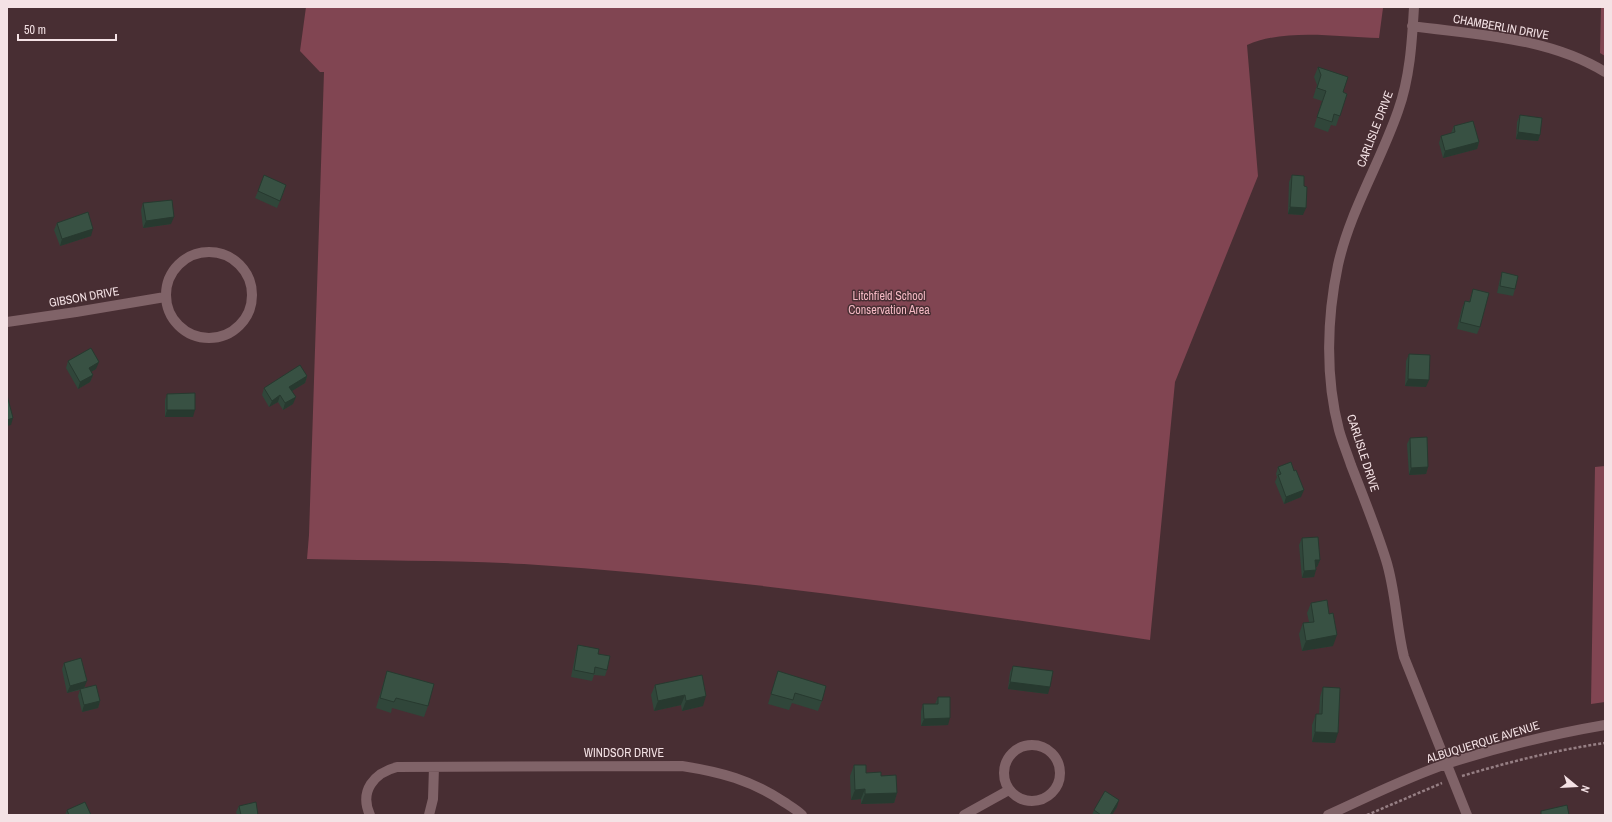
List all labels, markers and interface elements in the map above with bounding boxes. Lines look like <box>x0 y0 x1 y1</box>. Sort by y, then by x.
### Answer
street label: CHAMBERLIN DRIVE <box>1452 11 1550 43</box>
scale bar <box>18 16 116 42</box>
text: 50 m <box>24 22 46 38</box>
street label: CARLISLE DRIVE <box>1353 89 1397 169</box>
street label: GIBSON DRIVE <box>48 283 120 311</box>
park label: Litchfield School Conservation Area <box>848 288 930 318</box>
street label: CARLISLE DRIVE <box>1343 412 1383 494</box>
street label: ALBUQUERQUE AVENUE <box>1424 717 1541 767</box>
street label: WINDSOR DRIVE <box>584 745 664 761</box>
north arrow <box>1556 766 1596 806</box>
text: N <box>1578 784 1593 794</box>

